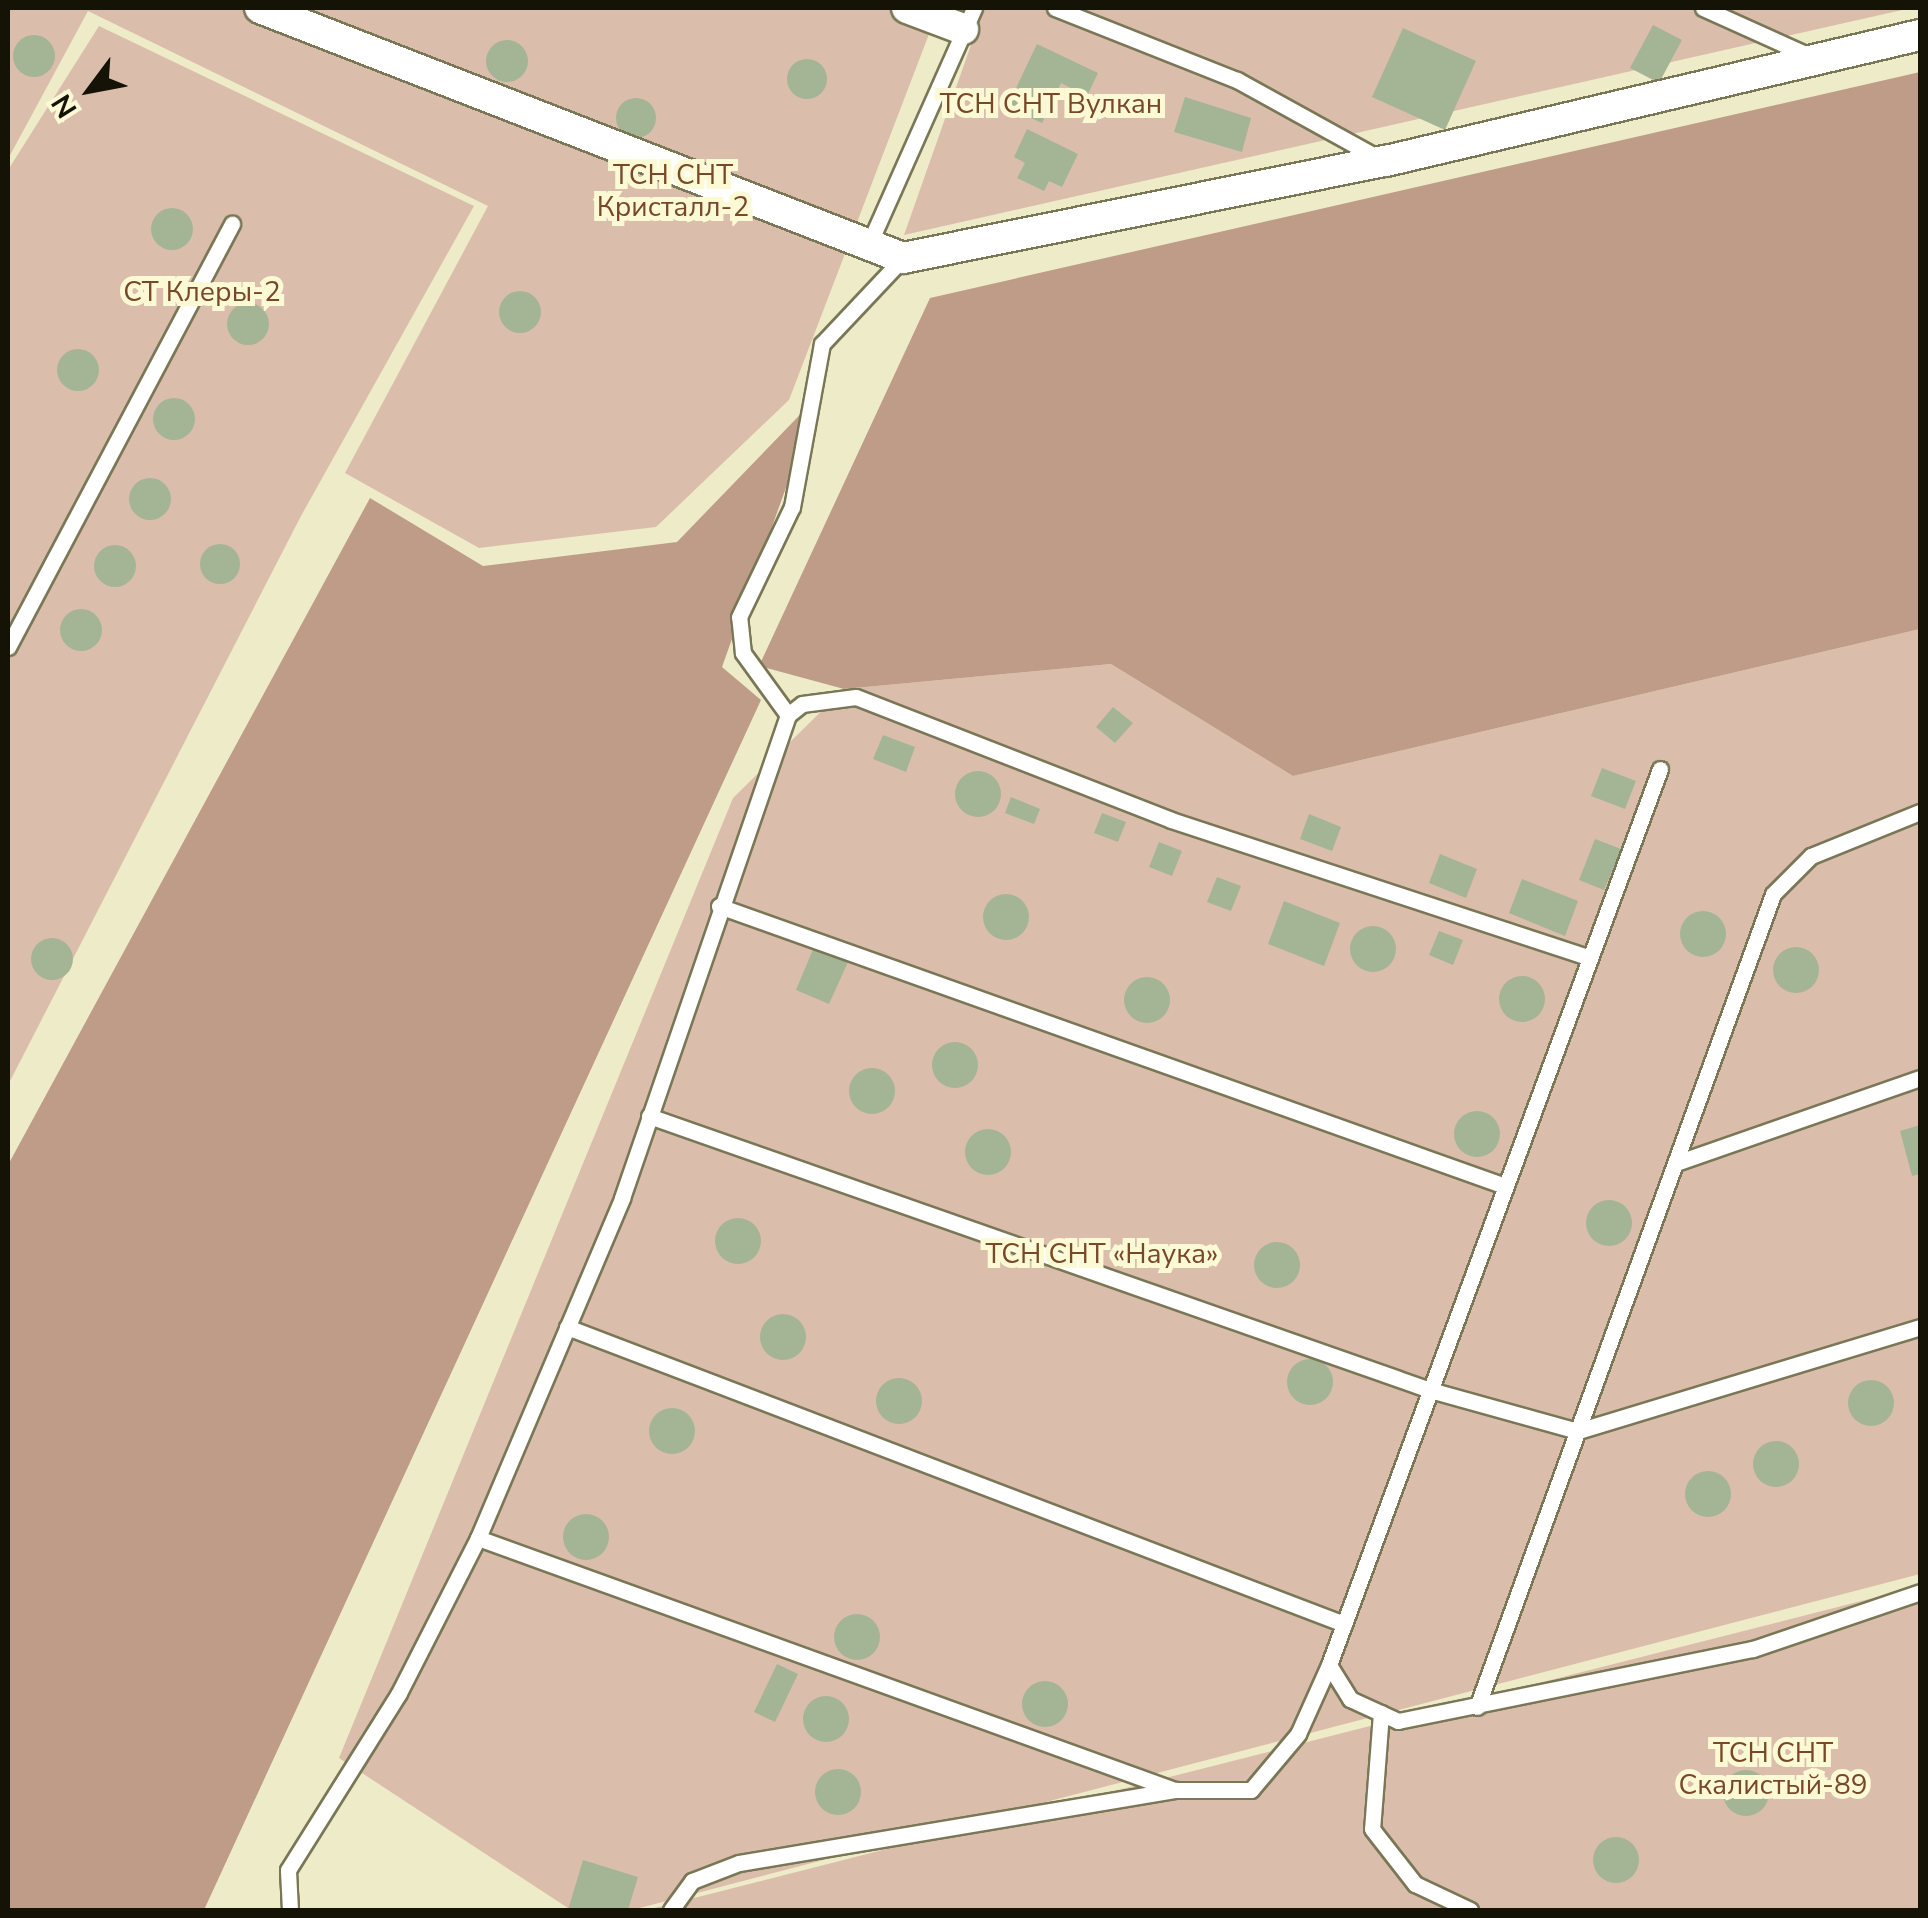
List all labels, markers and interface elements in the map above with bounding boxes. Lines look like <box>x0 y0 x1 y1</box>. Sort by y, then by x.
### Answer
north arrow <box>40 40 140 140</box>
text: N <box>43 87 86 125</box>
park label: ТСН СНТ Вулкан <box>940 87 1162 121</box>
park label: ТСН СНТ Кристалл-2 <box>597 158 749 224</box>
park label: СТ Клеры-2 <box>123 275 281 309</box>
park label: ТСН СНТ «Наука» <box>986 1237 1218 1271</box>
park label: ТСН СНТ Скалистый-89 <box>1678 1736 1868 1802</box>

